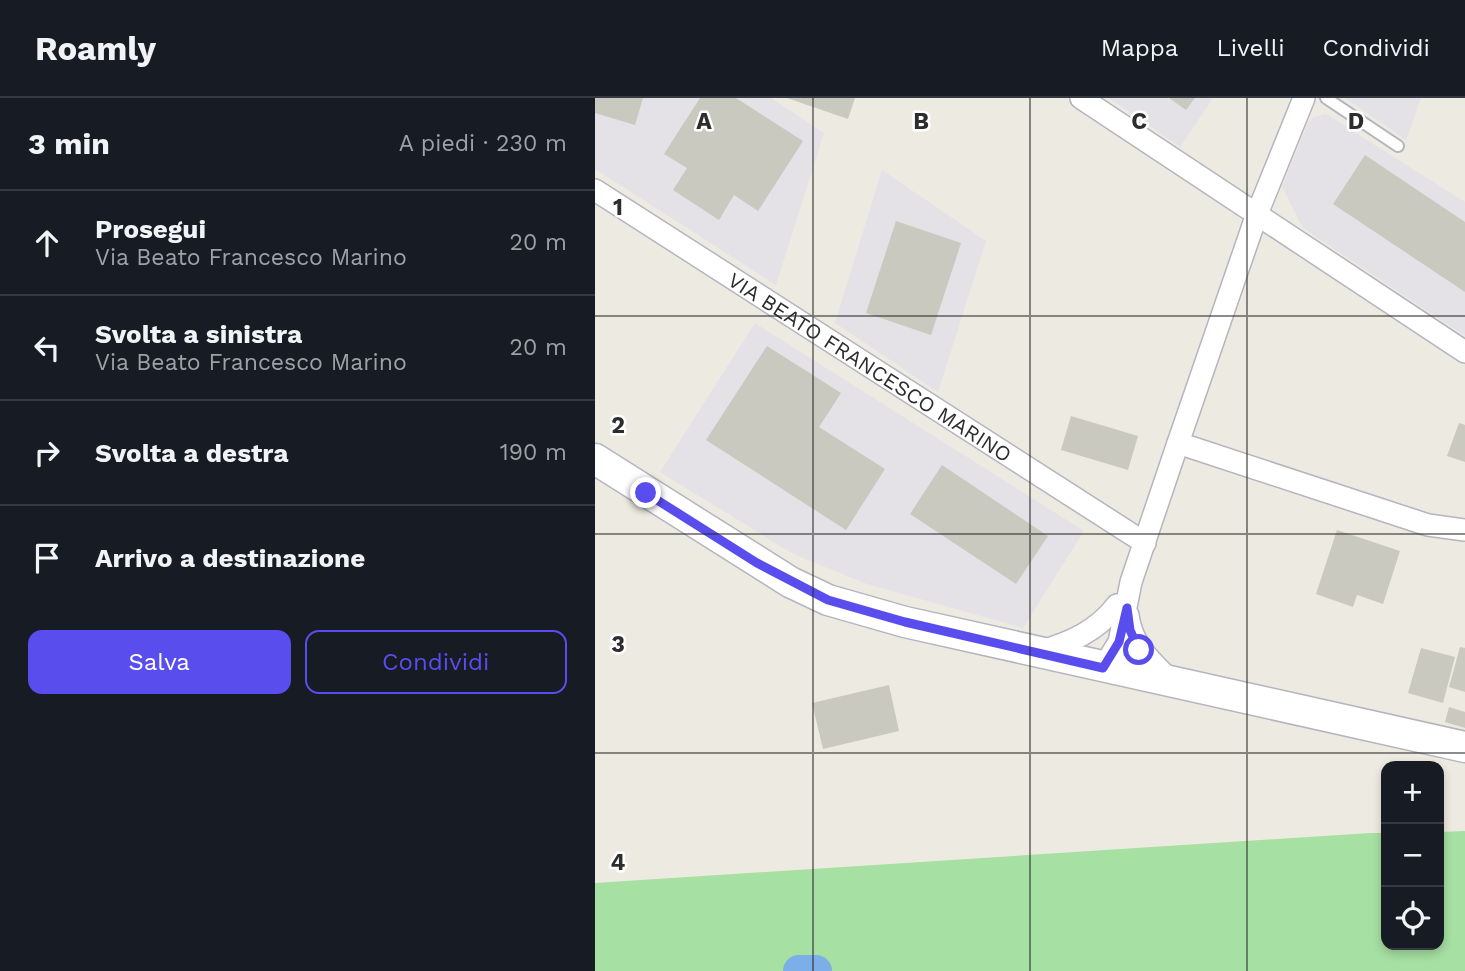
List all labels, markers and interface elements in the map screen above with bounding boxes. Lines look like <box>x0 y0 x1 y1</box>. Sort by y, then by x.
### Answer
text: Roamly <box>35 29 156 68</box>
text: Mappa <box>1101 34 1178 62</box>
text: Livelli <box>1216 34 1285 62</box>
text: Condividi <box>1323 34 1430 62</box>
text: A <box>696 108 712 135</box>
text: B <box>913 108 929 135</box>
text: C <box>1131 108 1147 135</box>
text: D <box>1348 108 1364 135</box>
text: 3 min <box>28 126 110 161</box>
text: A piedi · 230 m <box>399 130 567 157</box>
text: 1 <box>613 194 623 221</box>
text: Prosegui <box>95 214 206 244</box>
icon: ahead <box>28 224 66 262</box>
text: 20 m <box>510 229 567 256</box>
text: Via Beato Francesco Marino <box>95 244 407 271</box>
street label: VIA BEATO FRANCESCO MARINO <box>724 266 1017 467</box>
text: Svolta a sinistra <box>95 319 302 349</box>
icon: left <box>28 329 66 367</box>
text: 20 m <box>510 334 567 361</box>
text: Via Beato Francesco Marino <box>95 349 407 376</box>
text: 2 <box>611 412 625 439</box>
icon: right <box>28 434 66 472</box>
text: Svolta a destra <box>95 438 288 468</box>
text: 190 m <box>500 439 567 466</box>
route end <box>630 477 661 508</box>
icon: arrive <box>28 539 66 577</box>
text: Arrivo a destinazione <box>95 543 365 573</box>
button: Salva <box>28 630 291 694</box>
button: Condividi <box>305 630 567 694</box>
text: 3 <box>611 631 625 658</box>
route start <box>1123 634 1154 665</box>
map controls <box>1381 761 1444 950</box>
button: + <box>1381 761 1444 824</box>
button: − <box>1381 824 1444 887</box>
text: 4 <box>611 849 626 876</box>
button: locate <box>1381 887 1444 950</box>

